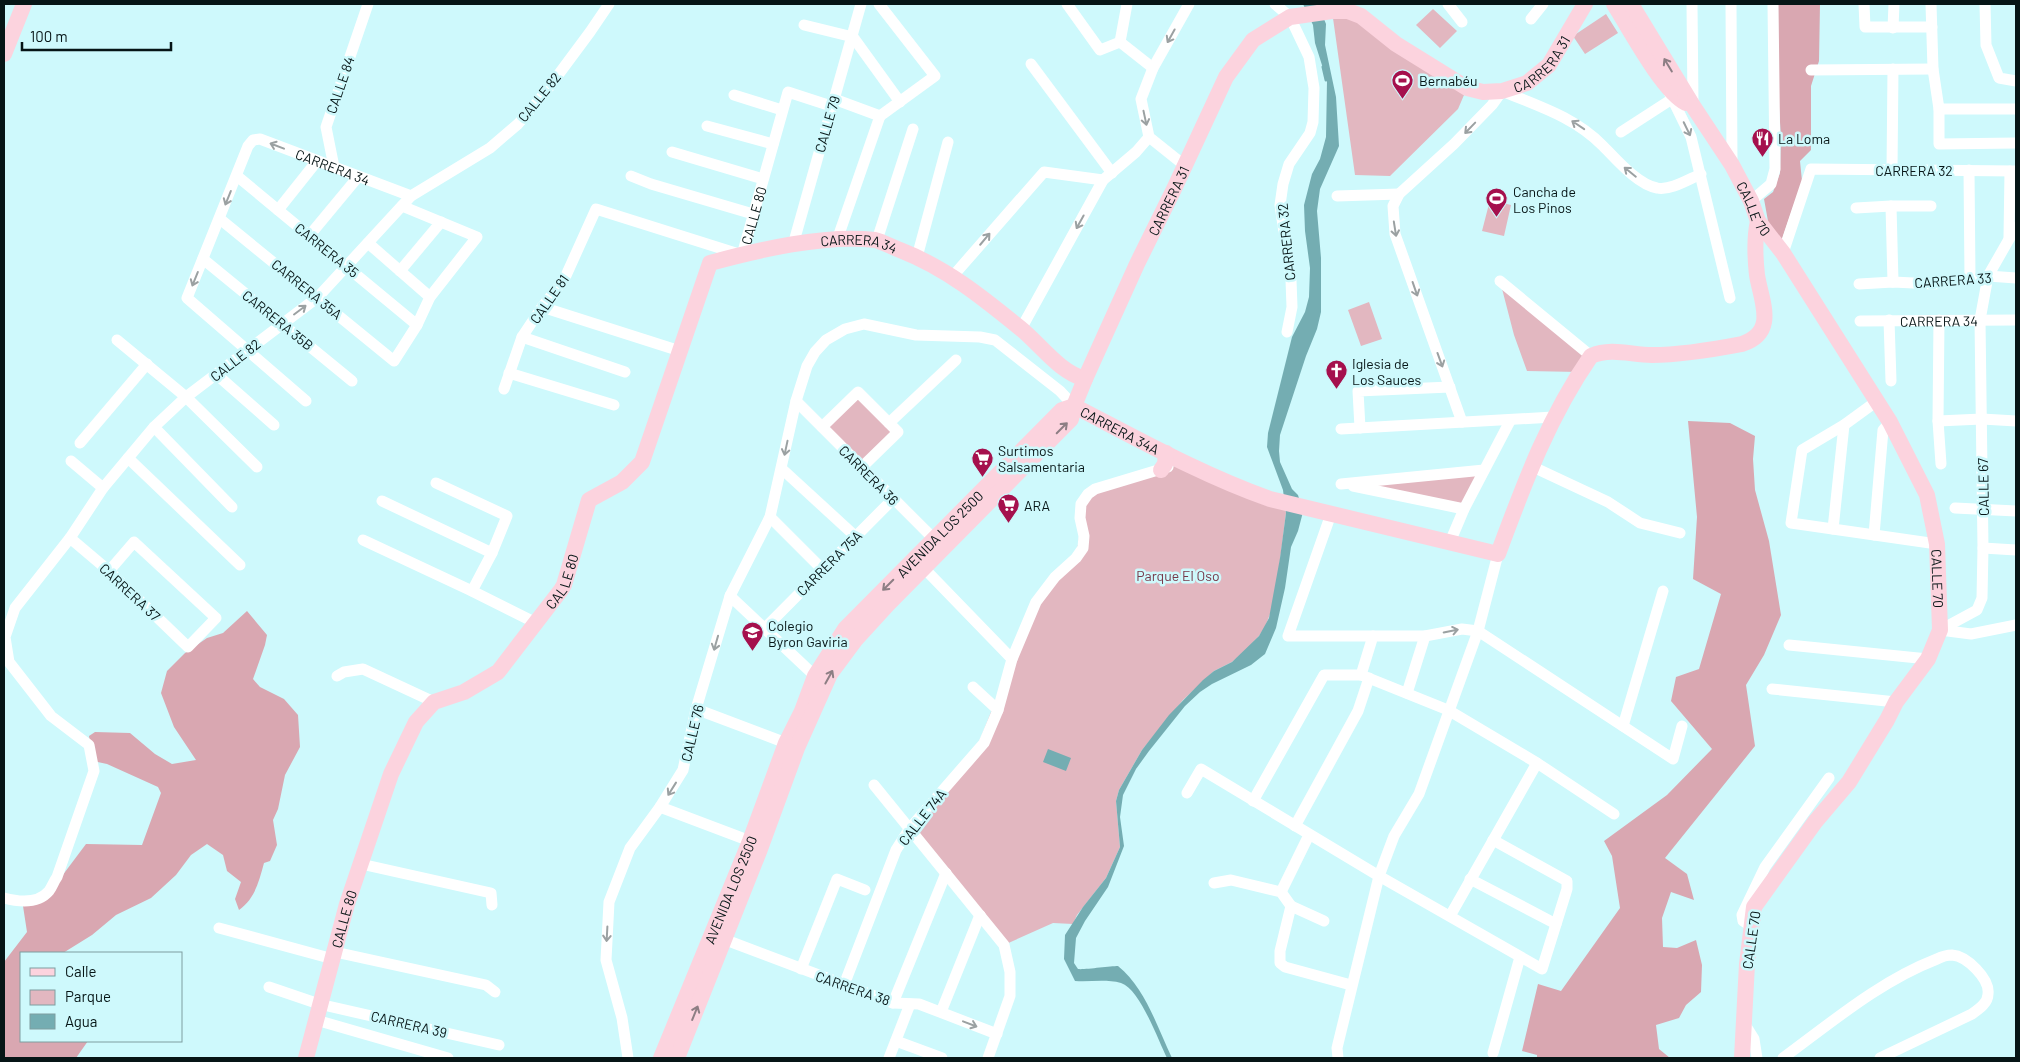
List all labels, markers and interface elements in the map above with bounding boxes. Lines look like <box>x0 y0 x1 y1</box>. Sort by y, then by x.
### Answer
scale bar <box>22 20 171 52</box>
text: 100 m <box>30 27 68 45</box>
one-way arrow <box>1166 28 1176 42</box>
street label: CARRERA 31 <box>1511 32 1573 95</box>
street label: CALLE 84 <box>322 54 358 116</box>
one-way arrow <box>1662 58 1672 72</box>
sports icon: Bernabéu <box>1391 68 1415 99</box>
street label: CALLE 82 <box>514 69 564 125</box>
place label: Bernabéu <box>1419 72 1478 89</box>
street label: CALLE 79 <box>811 94 843 154</box>
one-way arrow <box>1141 110 1150 126</box>
one-way arrow <box>1572 120 1586 130</box>
one-way arrow <box>1464 121 1476 134</box>
one-way arrow <box>1682 121 1692 136</box>
restaurant icon: La Loma <box>1750 126 1774 157</box>
place label: La Loma <box>1778 130 1830 147</box>
one-way arrow <box>270 141 285 150</box>
street label: CARRERA 34 <box>293 145 372 188</box>
street label: CARRERA 32 <box>1875 162 1953 179</box>
street label: CARRERA 31 <box>1144 163 1192 238</box>
one-way arrow <box>1624 166 1637 177</box>
street label: CALLE 70 <box>1734 178 1775 239</box>
place label: Cancha de Los Pinos <box>1513 183 1576 216</box>
street label: CALLE 80 <box>737 185 769 246</box>
sports icon: Cancha de Los Pinos <box>1485 187 1509 218</box>
one-way arrow <box>223 190 232 205</box>
street label: CARRERA 32 <box>1273 202 1299 282</box>
one-way arrow <box>1075 215 1085 230</box>
street label: CARRERA 35 <box>292 219 362 281</box>
one-way arrow <box>1390 221 1400 237</box>
street label: CARRERA 34 <box>820 230 900 256</box>
one-way arrow <box>979 233 990 246</box>
street label: CARRERA 35A <box>268 255 346 323</box>
street label: CARRERA 33 <box>1914 269 1992 291</box>
one-way arrow <box>190 271 200 286</box>
street label: CALLE 81 <box>526 271 572 327</box>
one-way arrow <box>1411 281 1420 296</box>
street label: CARRERA 35B <box>239 286 317 354</box>
one-way arrow <box>293 305 307 315</box>
street label: CARRERA 34 <box>1900 312 1978 329</box>
street label: CALLE 82 <box>207 335 263 385</box>
one-way arrow <box>1436 352 1445 367</box>
place label: Iglesia de Los Sauces <box>1352 355 1421 388</box>
church icon: Iglesia de Los Sauces <box>1324 359 1348 390</box>
street label: CARRERA 34A <box>1078 402 1163 458</box>
one-way arrow <box>1056 422 1068 434</box>
one-way arrow <box>781 440 791 456</box>
street label: CARRERA 36 <box>836 442 902 508</box>
place label: Surtimos Salsamentaria <box>998 442 1085 475</box>
supermarket icon: Surtimos Salsamentaria <box>970 446 994 477</box>
street label: CALLE 67 <box>1974 457 1992 516</box>
street label: AVENIDA LOS 2500 <box>893 487 986 581</box>
supermarket icon: ARA <box>996 493 1020 524</box>
place label: ARA <box>1024 497 1051 514</box>
street label: CARRERA 75A <box>793 526 866 599</box>
street label: CALLE 70 <box>1929 549 1948 608</box>
street label: CALLE 80 <box>541 552 581 612</box>
street label: CARRERA 37 <box>96 560 164 625</box>
park label: Parque El Oso <box>1136 567 1220 584</box>
one-way arrow <box>882 579 895 591</box>
place label: Colegio Byron Gaviria <box>768 617 848 650</box>
school or university icon: Colegio Byron Gaviria <box>740 621 764 652</box>
one-way arrow <box>1443 625 1459 635</box>
one-way arrow <box>711 634 721 650</box>
one-way arrow <box>825 670 835 684</box>
street label: CALLE 76 <box>677 703 707 763</box>
one-way arrow <box>667 781 677 795</box>
street label: CALLE 74A <box>895 785 950 849</box>
street label: AVENIDA LOS 2500 <box>700 833 760 946</box>
street label: CALLE 80 <box>327 888 360 950</box>
street label: CALLE 70 <box>1738 910 1764 970</box>
one-way arrow <box>603 926 612 942</box>
legend <box>20 952 182 1042</box>
text: Calle <box>65 962 97 980</box>
street label: CARRERA 38 <box>814 967 892 1009</box>
text: Parque <box>65 987 111 1005</box>
one-way arrow <box>690 1006 700 1021</box>
street label: CARRERA 39 <box>369 1007 449 1041</box>
text: Agua <box>65 1012 98 1030</box>
one-way arrow <box>962 1019 977 1029</box>

